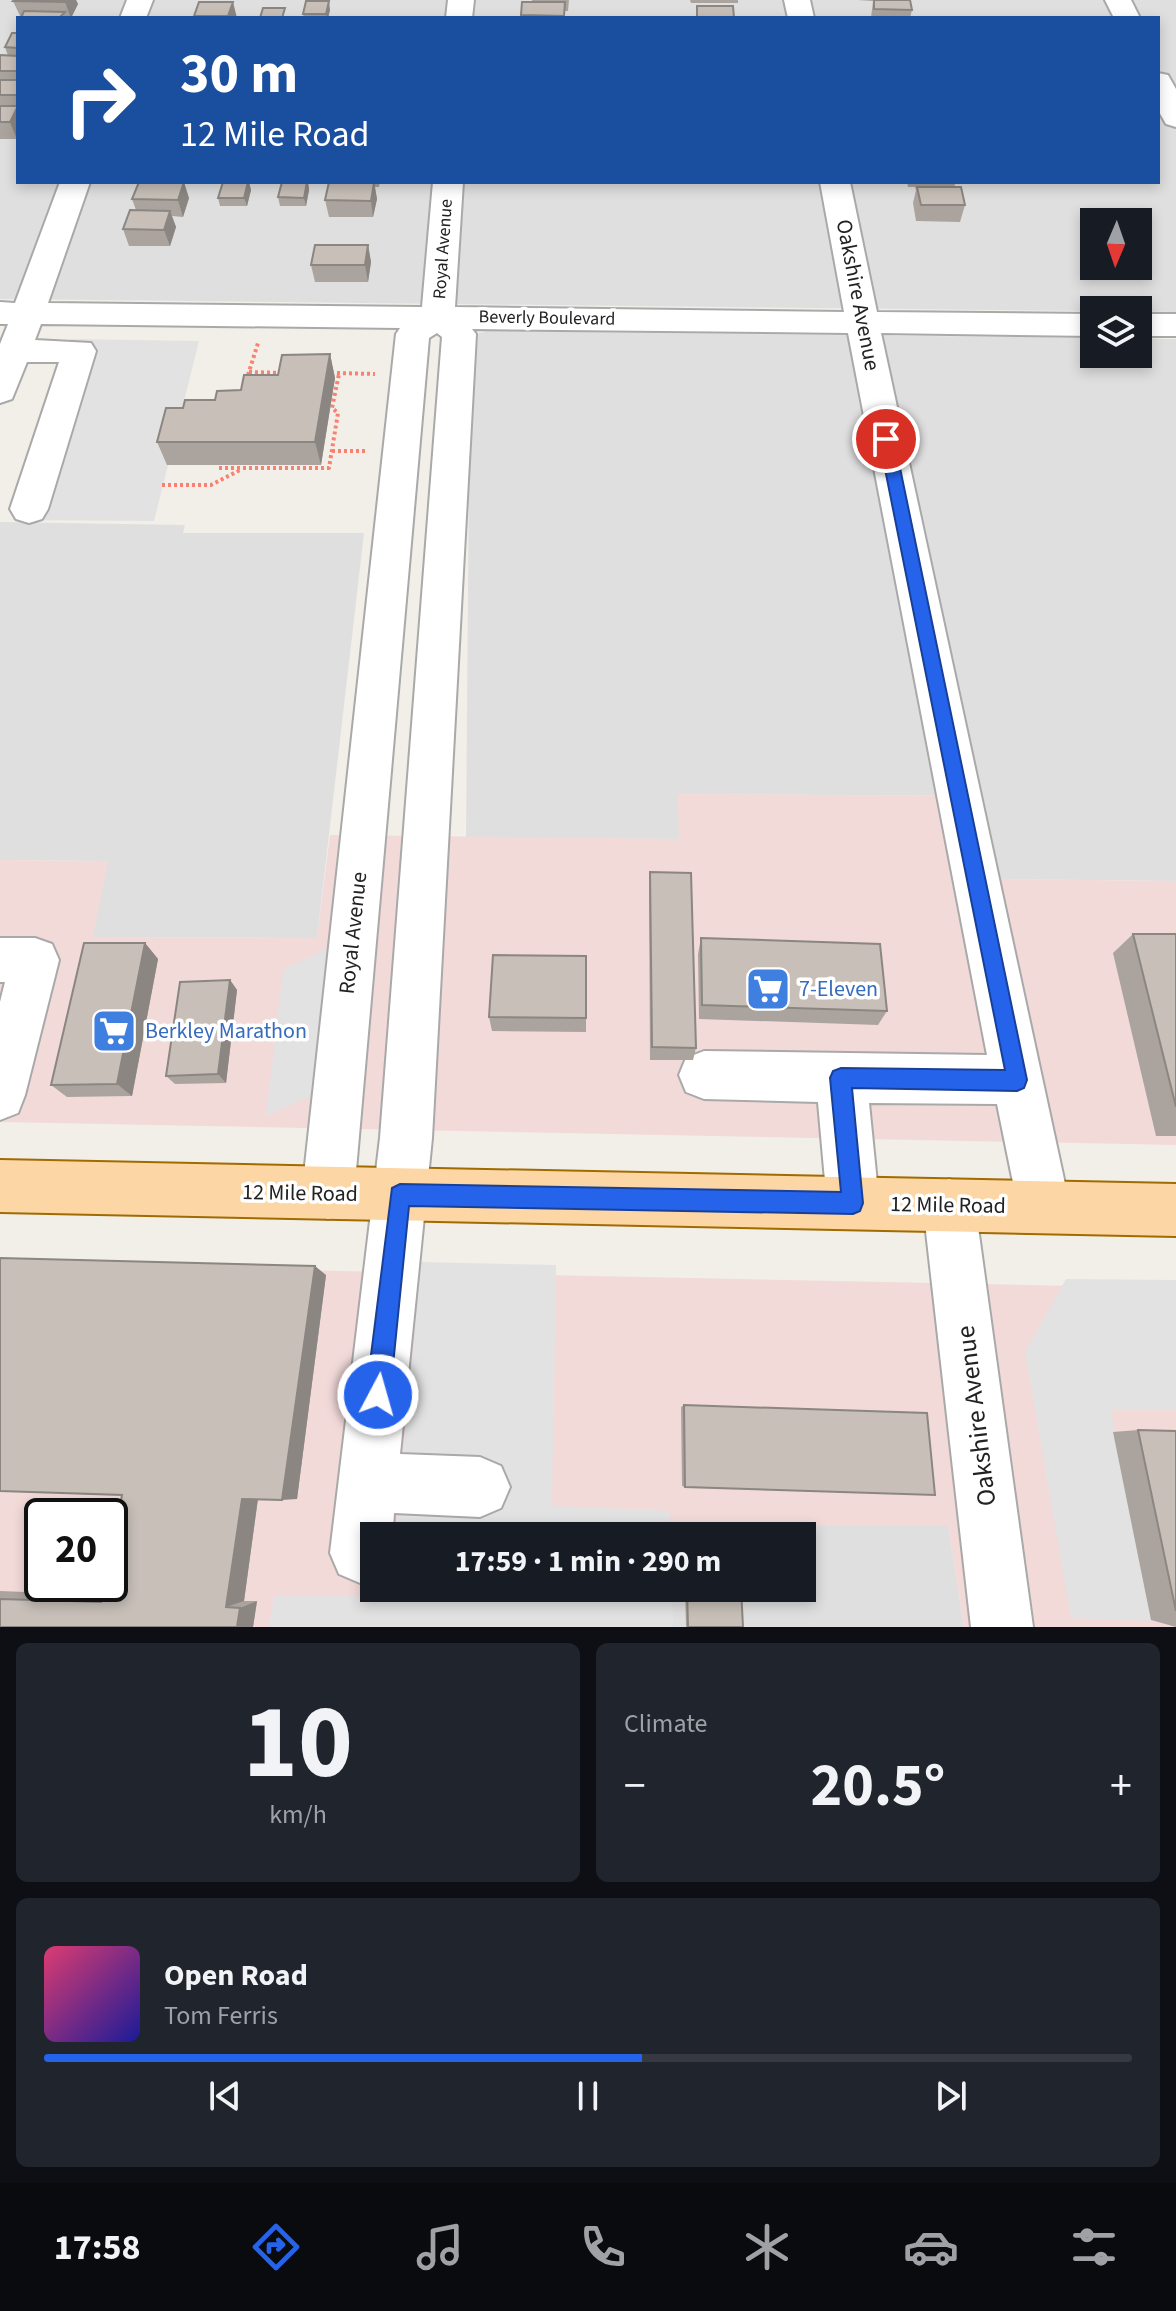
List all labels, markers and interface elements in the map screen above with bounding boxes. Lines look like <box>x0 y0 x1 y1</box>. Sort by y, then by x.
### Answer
text: 30 m <box>180 35 298 114</box>
icon: right <box>48 48 152 152</box>
text: 12 Mile Road <box>180 109 370 160</box>
street label: Royal Avenue <box>427 198 459 300</box>
north arrow <box>1080 208 1152 280</box>
map controls <box>1080 208 1152 368</box>
street label: Oakshire Avenue <box>828 216 888 374</box>
button: layers <box>1080 296 1152 368</box>
street label: Beverly Boulevard <box>478 304 616 332</box>
pin <box>852 405 920 473</box>
icon: arrive <box>864 417 908 461</box>
street label: Royal Avenue <box>331 870 375 996</box>
supermarket icon: 7-Eleven <box>744 965 792 1013</box>
place label: 7-Eleven <box>799 973 878 1005</box>
supermarket icon: Berkley Marathon <box>90 1007 138 1055</box>
place label: Berkley Marathon <box>145 1015 307 1047</box>
street label: 12 Mile Road <box>242 1176 358 1210</box>
street label: 12 Mile Road <box>890 1188 1006 1222</box>
street label: Oakshire Avenue <box>947 1324 1005 1508</box>
position arrow <box>336 1353 420 1437</box>
speed limit sign: 20 <box>24 1498 128 1602</box>
text: 17:59 · 1 min · 290 m <box>455 1540 721 1583</box>
text: 10 <box>243 1670 353 1818</box>
text: Climate <box>624 1705 708 1742</box>
text: 20.5° <box>811 1744 945 1829</box>
text: − <box>624 1755 646 1818</box>
text: + <box>1110 1755 1132 1818</box>
text: km/h <box>269 1796 327 1833</box>
text: Open Road <box>164 1954 308 1997</box>
text: Tom Ferris <box>164 1997 278 2034</box>
icon: previous <box>203 2074 247 2118</box>
icon: pause <box>566 2074 610 2118</box>
icon: next <box>929 2074 973 2118</box>
icon: directions <box>248 2219 304 2275</box>
icon: music <box>412 2219 468 2275</box>
icon: phone <box>575 2219 631 2275</box>
icon: climate <box>739 2219 795 2275</box>
icon: car <box>903 2219 959 2275</box>
icon: filters <box>1066 2219 1122 2275</box>
text: 17:58 <box>54 2222 141 2273</box>

